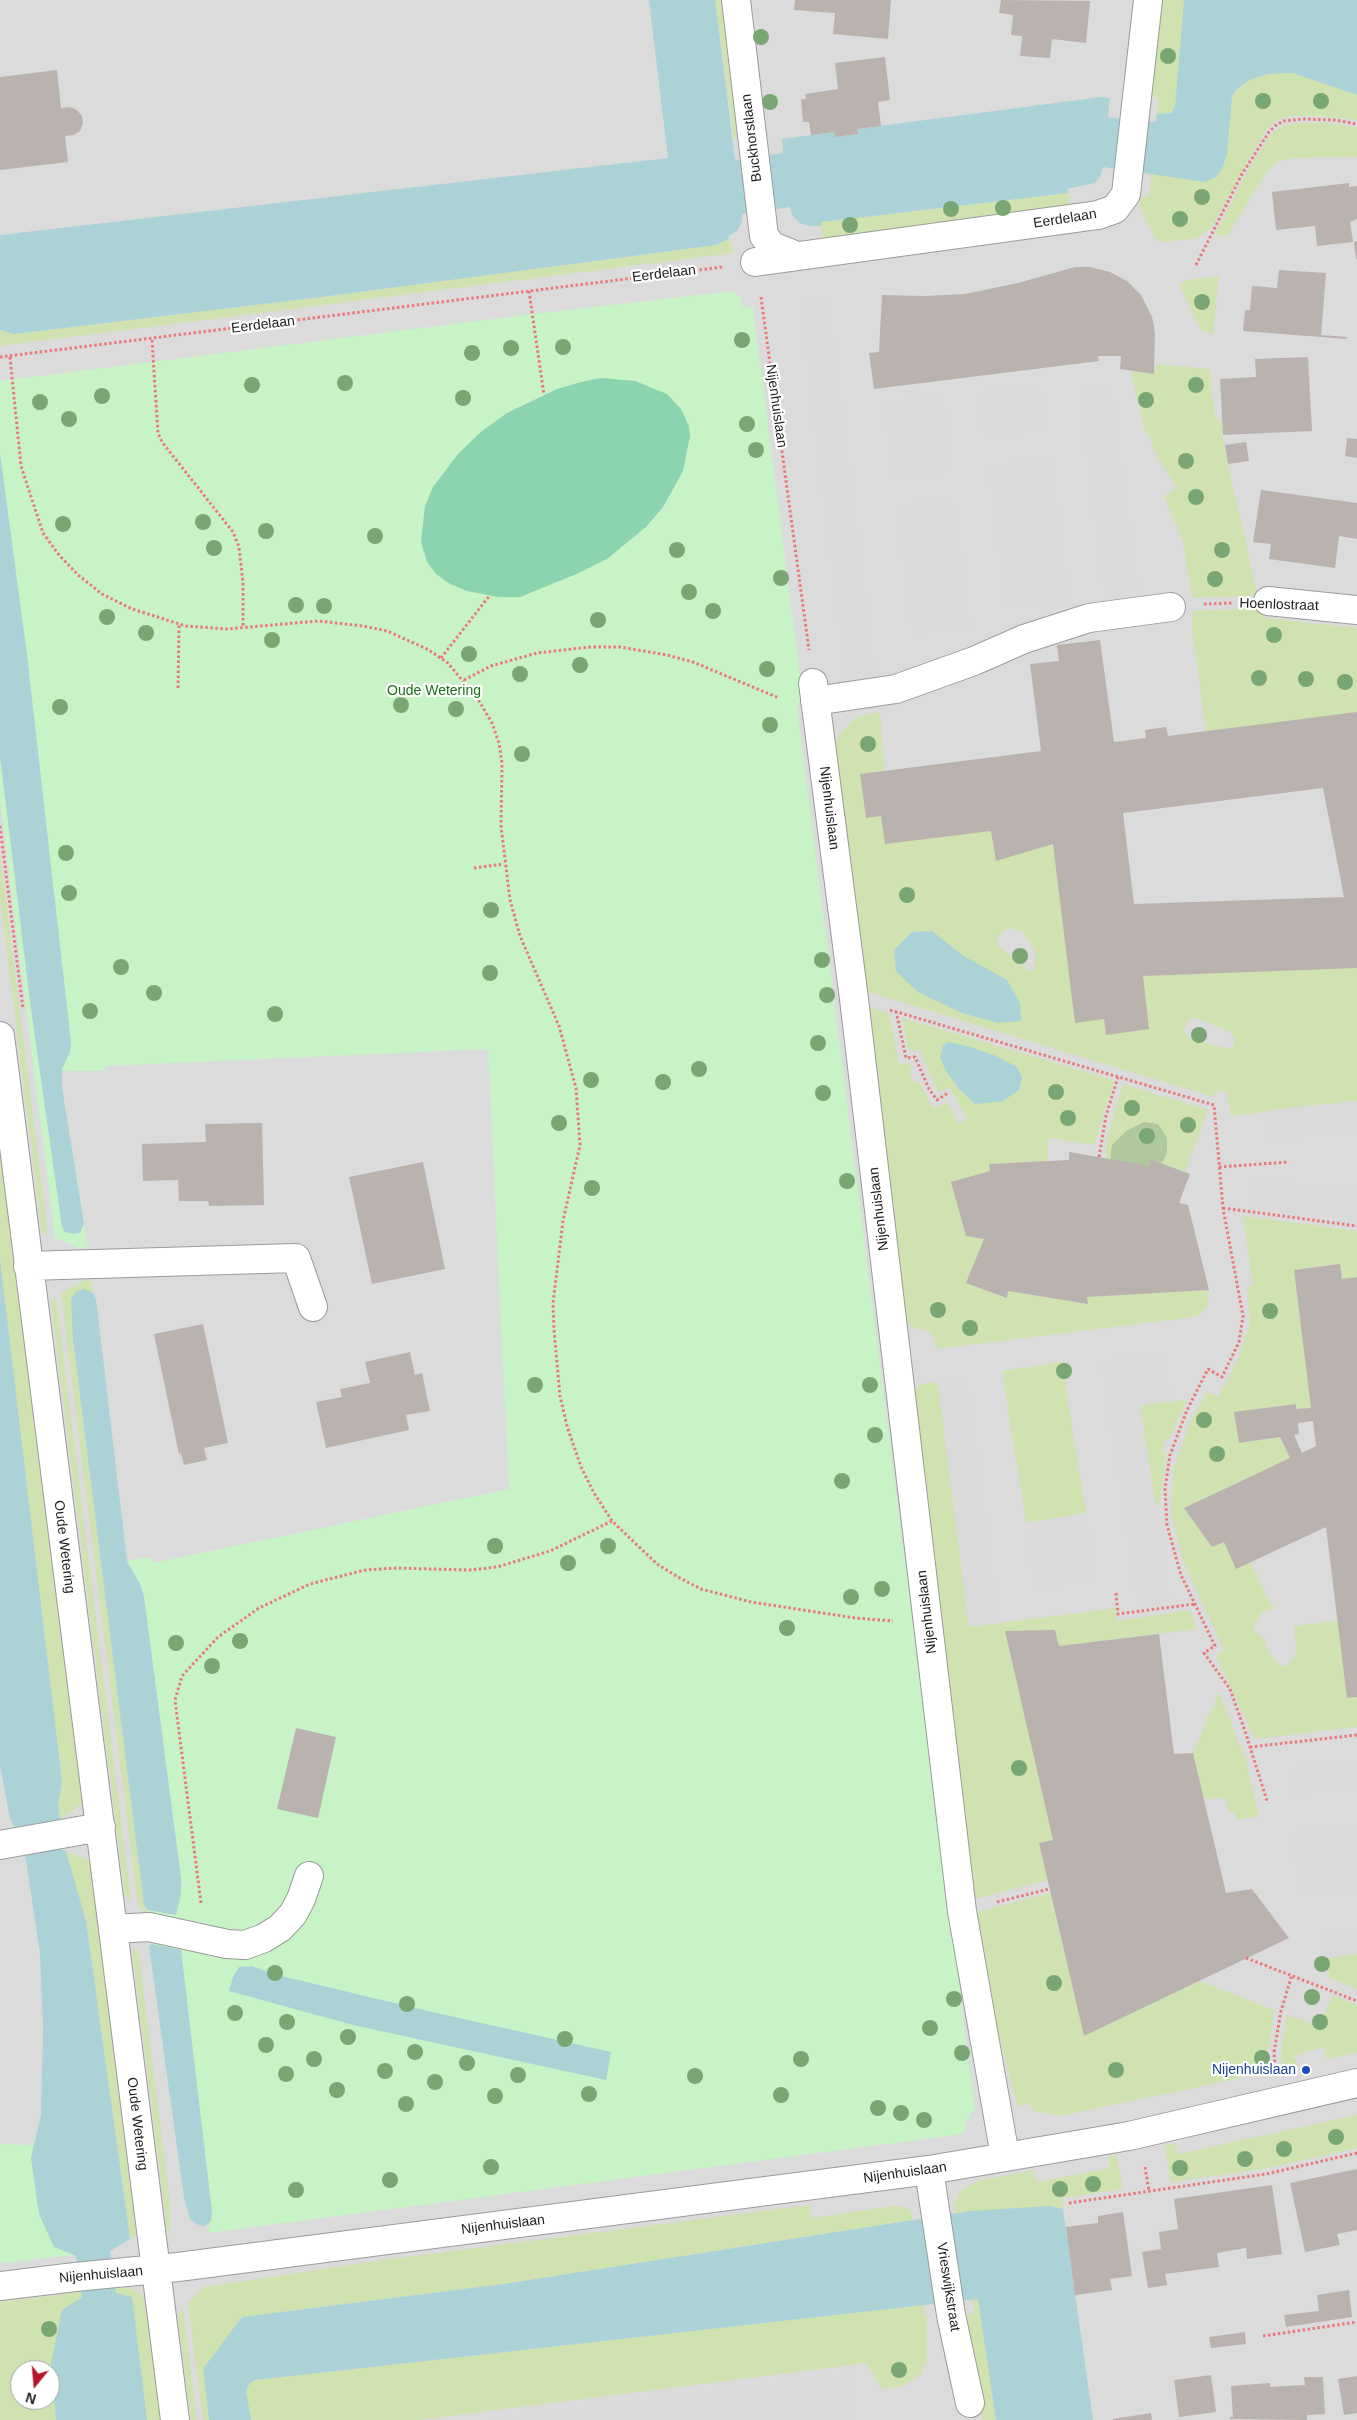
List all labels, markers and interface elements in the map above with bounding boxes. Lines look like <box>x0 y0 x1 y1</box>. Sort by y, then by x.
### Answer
street label: Buckhorstlaan <box>738 93 766 183</box>
street label: Eerdelaan <box>1032 206 1098 232</box>
street label: Eerdelaan <box>631 262 697 286</box>
street label: Eerdelaan <box>230 313 296 337</box>
street label: Nijenhuislaan <box>762 363 790 449</box>
street label: Hoenlostraat <box>1239 595 1319 615</box>
park label: Oude Wetering <box>387 683 481 699</box>
street label: Nijenhuislaan <box>816 765 842 851</box>
street label: Nijenhuislaan <box>866 1166 892 1252</box>
street label: Oude Wetering <box>50 1499 78 1595</box>
street label: Nijenhuislaan <box>914 1569 940 1655</box>
place label: Nijenhuislaan <box>1212 2062 1296 2078</box>
marker: Nijenhuislaan <box>1300 2064 1312 2076</box>
street label: Oude Wetering <box>123 2076 151 2172</box>
street label: Nijenhuislaan <box>862 2159 948 2187</box>
street label: Nijenhuislaan <box>460 2212 546 2238</box>
street label: Vrieswijkstraat <box>933 2241 963 2333</box>
street label: Nijenhuislaan <box>58 2263 144 2287</box>
north arrow <box>10 2360 60 2410</box>
text: N <box>24 2389 38 2408</box>

